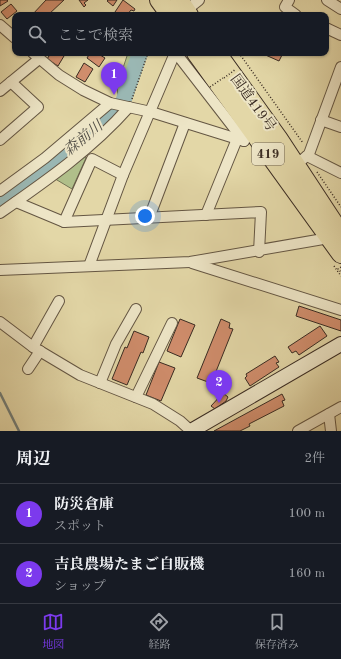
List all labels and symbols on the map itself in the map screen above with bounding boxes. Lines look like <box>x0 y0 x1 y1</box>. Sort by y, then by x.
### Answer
pin: 1 <box>101 62 127 95</box>
street label: 国道419号 <box>228 71 279 134</box>
water label: 森前川 <box>61 116 108 159</box>
road number: 419 <box>252 143 284 165</box>
your location <box>135 206 155 226</box>
pin: 2 <box>206 370 232 403</box>

